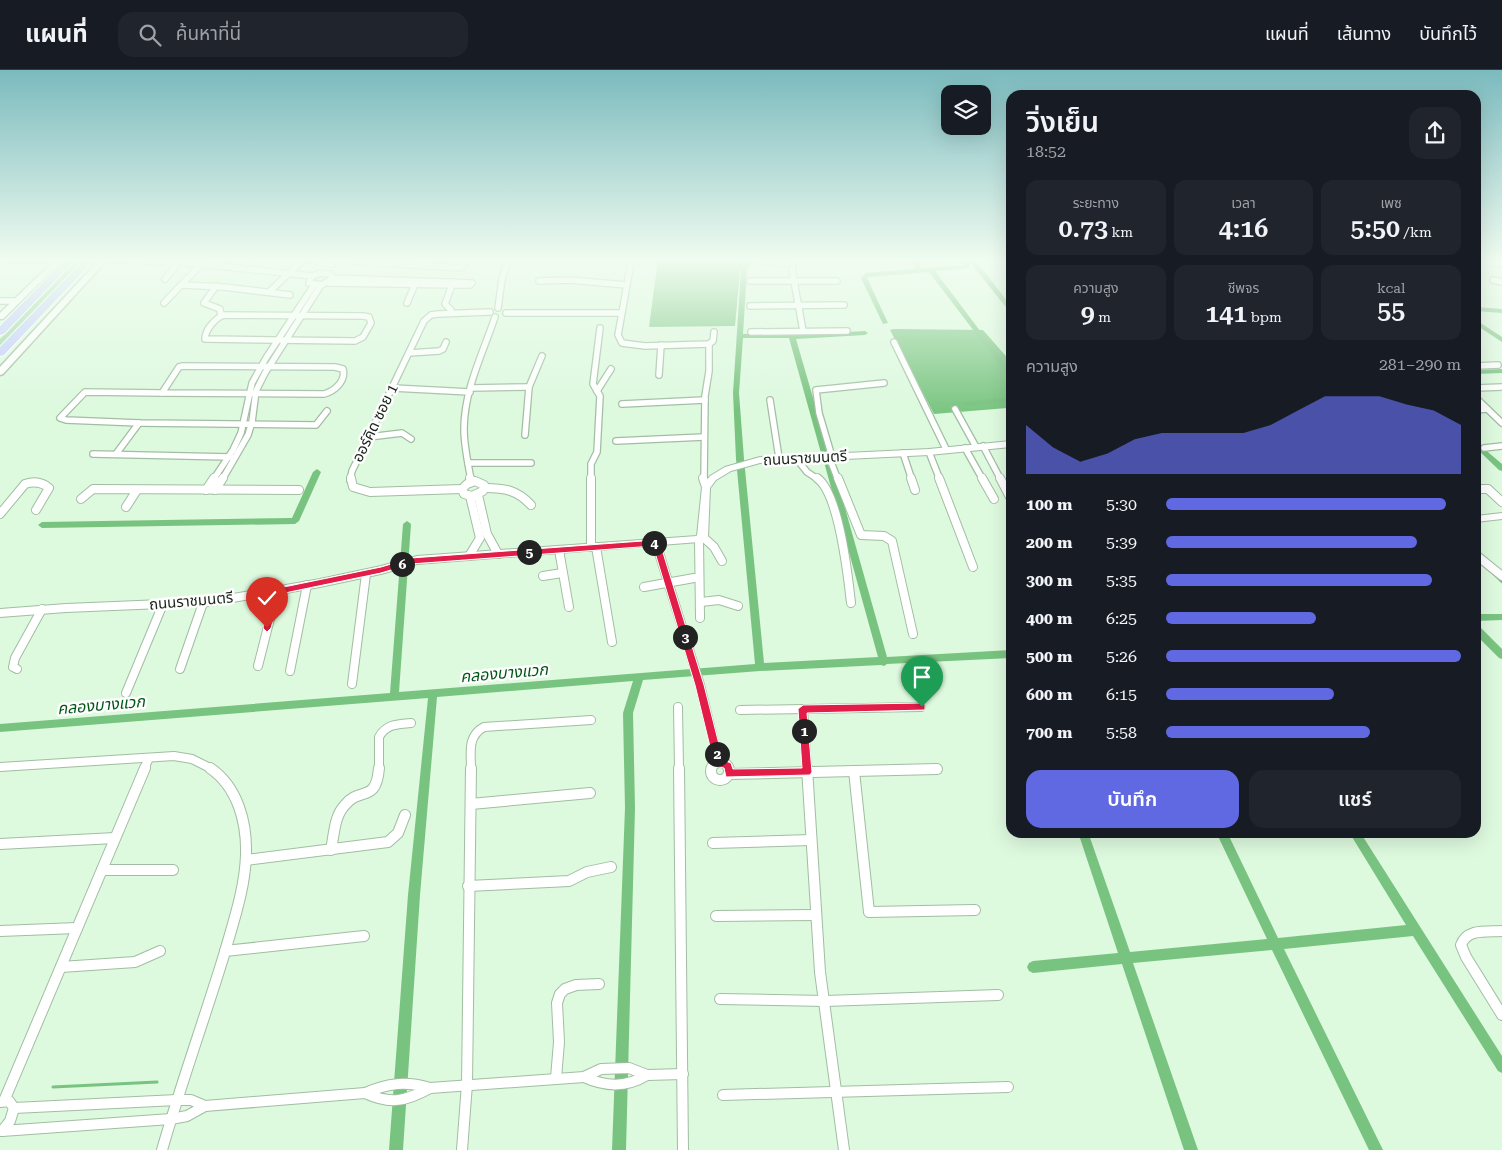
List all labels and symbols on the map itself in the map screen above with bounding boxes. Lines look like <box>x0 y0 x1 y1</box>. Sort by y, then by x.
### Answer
street label: ออร์คิด ซอย 1 <box>348 381 402 465</box>
street label: ถนนราชมนตรี <box>762 447 848 469</box>
pin: 4 <box>642 530 666 556</box>
pin: 5 <box>516 540 542 564</box>
pin: 6 <box>390 552 414 576</box>
pin <box>246 577 288 628</box>
street label: ถนนราชมนตรี <box>148 588 234 614</box>
pin: 3 <box>672 624 698 650</box>
pin <box>901 656 943 707</box>
water label: คลองบางแวก <box>459 660 550 686</box>
water label: คลองบางแวก <box>56 692 147 718</box>
pin: 1 <box>792 718 816 744</box>
pin: 2 <box>704 742 730 766</box>

